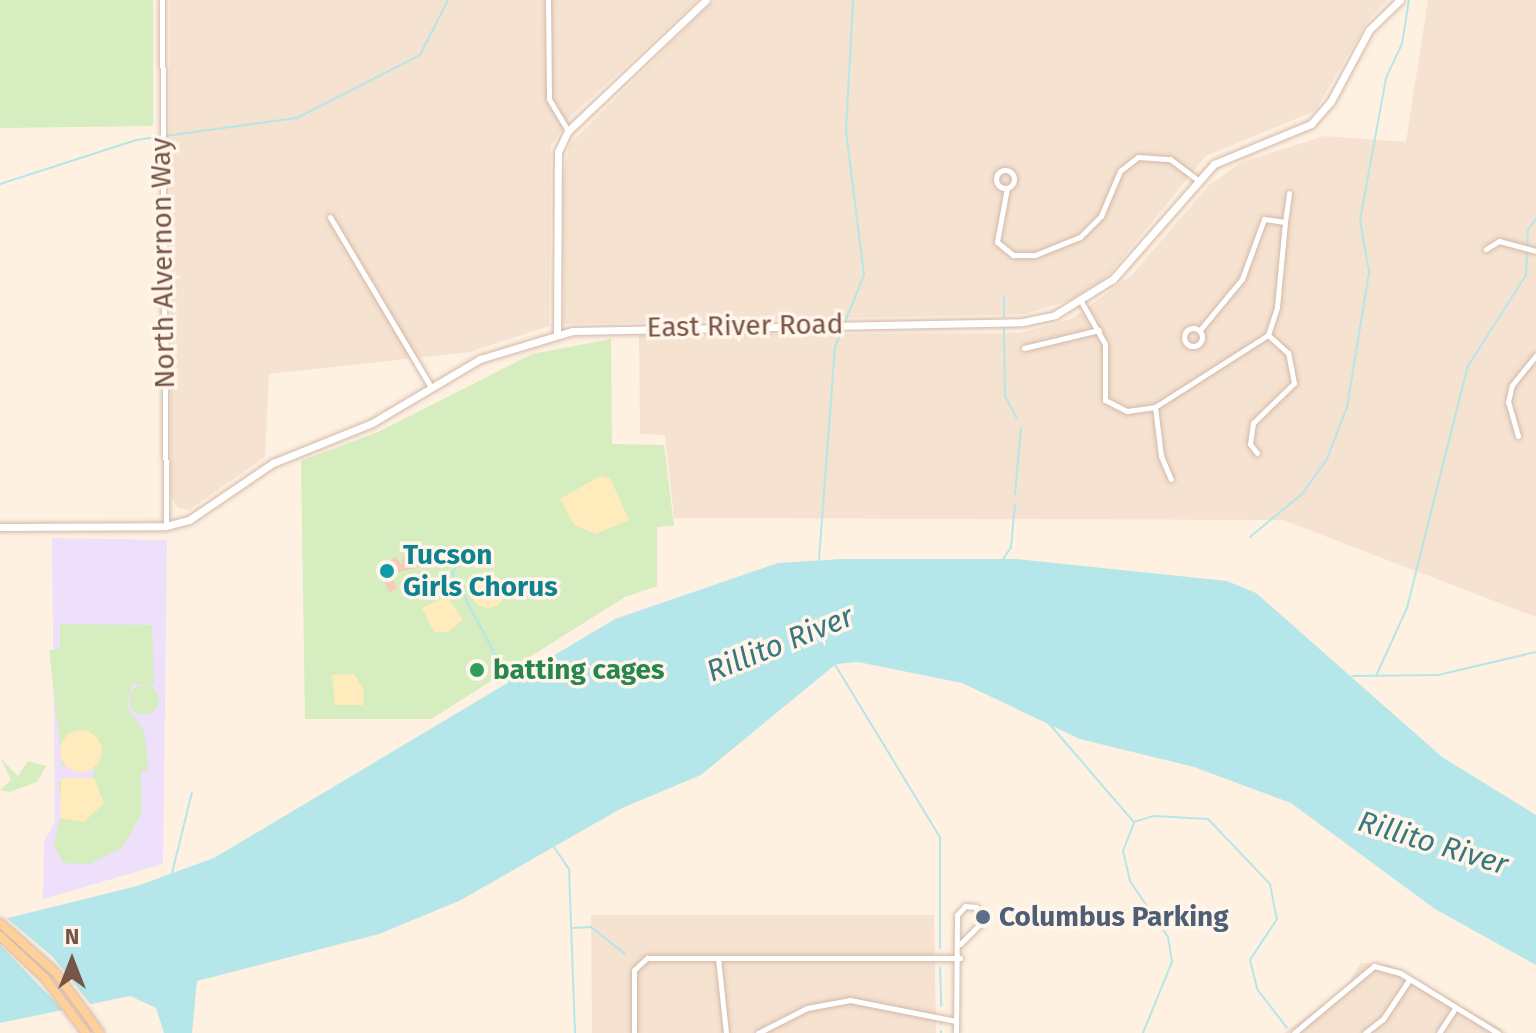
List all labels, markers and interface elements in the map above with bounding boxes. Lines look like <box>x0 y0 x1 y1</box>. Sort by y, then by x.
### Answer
street label: North Alvernon Way <box>144 137 182 389</box>
street label: East River Road <box>646 307 844 345</box>
place label: Tucson Girls Chorus <box>403 538 558 604</box>
marker: Tucson Girls Chorus <box>378 562 396 580</box>
water label: Rillito River <box>701 598 859 690</box>
place label: batting cages <box>493 653 664 687</box>
marker: batting cages <box>468 661 486 679</box>
water label: Rillito River <box>1354 803 1512 883</box>
place label: Columbus Parking <box>999 900 1229 934</box>
marker: Columbus Parking <box>974 908 992 926</box>
north arrow <box>32 921 112 1001</box>
text: N <box>65 923 79 950</box>

